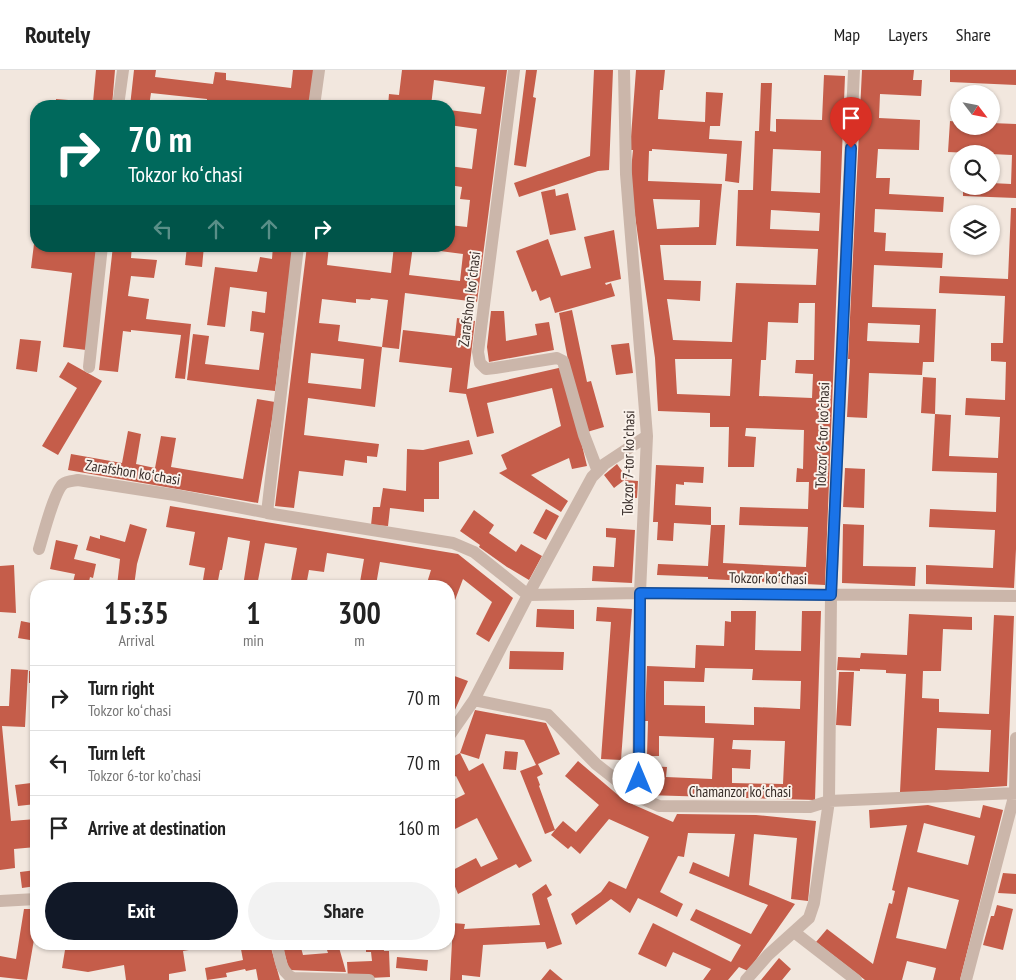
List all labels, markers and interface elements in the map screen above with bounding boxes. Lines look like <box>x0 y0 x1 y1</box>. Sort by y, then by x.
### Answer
text: Routely <box>25 19 90 50</box>
text: Map <box>834 23 860 46</box>
text: Layers <box>888 23 928 46</box>
text: Share <box>956 23 991 46</box>
north arrow <box>950 85 1000 135</box>
map controls <box>950 85 1000 255</box>
pin <box>830 97 872 148</box>
icon: arrive <box>837 104 865 132</box>
text: 70 m <box>128 116 192 162</box>
icon: right <box>45 120 110 185</box>
button: search <box>950 145 1000 195</box>
text: Tokzor koʻchasi <box>128 160 243 188</box>
button: layers <box>950 205 1000 255</box>
icon: left <box>149 215 177 243</box>
icon: ahead <box>202 215 230 243</box>
icon: ahead <box>255 215 283 243</box>
icon: right <box>308 215 336 243</box>
street label: Zarafshon koʻchasi <box>454 250 484 348</box>
street label: Tokzor 6-tor koʼchasi <box>811 382 833 488</box>
street label: Tokzor 7-tor koʼchasi <box>618 410 638 516</box>
street label: Zarafshon koʻchasi <box>84 455 182 489</box>
street label: Tokzor koʻchasi <box>729 568 807 588</box>
text: 15:35 <box>104 593 169 632</box>
text: 1 <box>246 593 261 632</box>
text: 300 <box>338 593 381 632</box>
text: Arrival <box>118 630 155 650</box>
text: min <box>243 630 264 650</box>
text: m <box>354 630 365 650</box>
text: Turn right <box>88 676 154 700</box>
icon: right <box>45 684 73 712</box>
text: 70 m <box>407 686 440 710</box>
text: Tokzor koʻchasi <box>88 700 171 720</box>
text: Turn left <box>88 741 145 765</box>
icon: left <box>45 749 73 777</box>
text: 70 m <box>407 751 440 775</box>
position arrow <box>612 752 664 804</box>
text: Tokzor 6-tor koʼchasi <box>88 765 201 785</box>
street label: Chamanzor koʻchasi <box>689 782 791 801</box>
icon: arrive <box>45 814 73 842</box>
text: Arrive at destination <box>88 816 226 840</box>
text: 160 m <box>398 816 440 840</box>
button: Exit <box>45 882 238 940</box>
button: Share <box>248 882 440 940</box>

